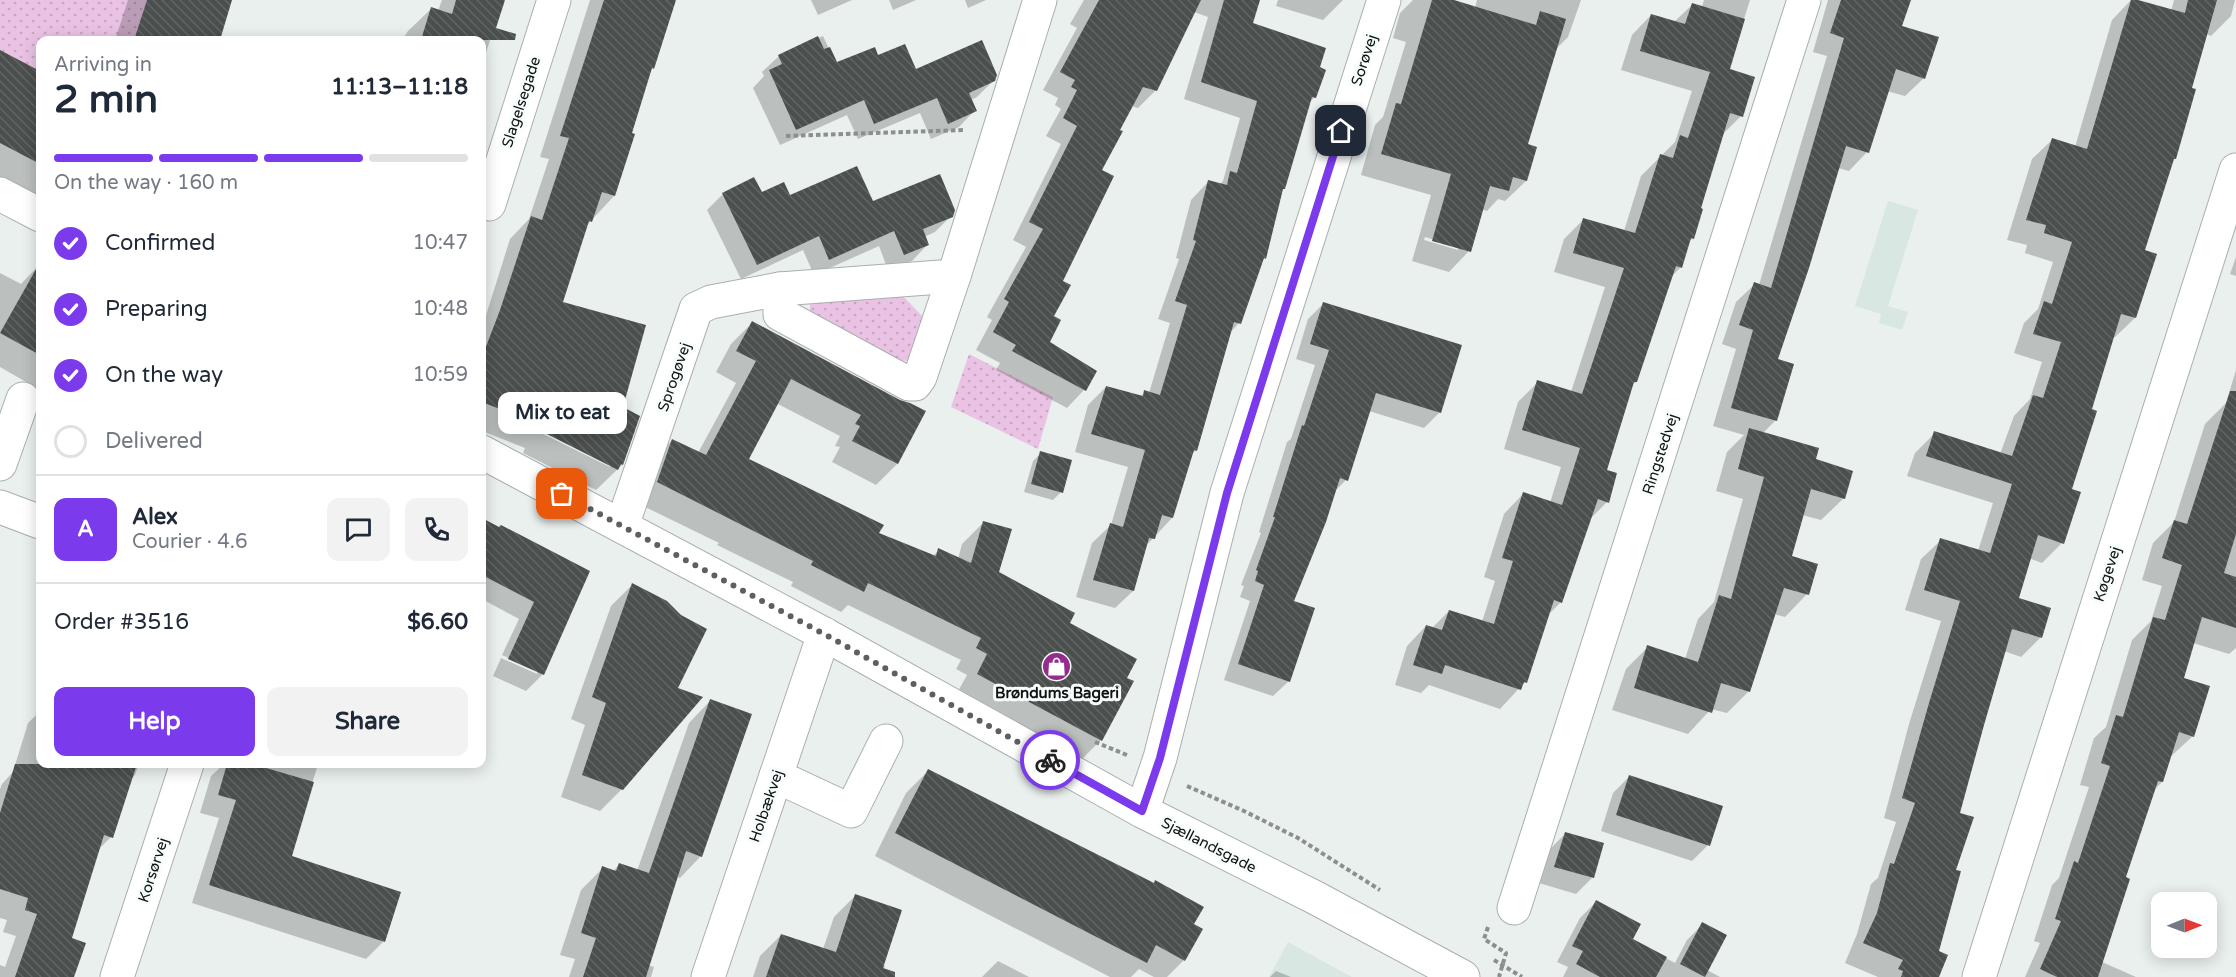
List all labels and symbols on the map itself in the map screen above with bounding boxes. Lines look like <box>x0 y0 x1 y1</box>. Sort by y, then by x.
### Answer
street label: Sorøvej <box>1347 32 1381 88</box>
street label: Slagelsegade <box>498 54 544 150</box>
pin <box>1315 105 1366 156</box>
street label: Sprogøvej <box>654 340 694 414</box>
callout: Mix to eat <box>498 392 626 434</box>
street label: Ringstedvej <box>1638 411 1682 497</box>
pin <box>536 468 587 519</box>
street label: Køgevej <box>2090 544 2124 604</box>
shop icon: Brøndums Bageri <box>1041 650 1073 682</box>
place label: Brøndums Bageri <box>995 684 1119 703</box>
courier <box>1020 730 1080 790</box>
street label: Holbækvej <box>745 767 787 845</box>
street label: Sjællandsgade <box>1159 813 1259 877</box>
street label: Korsørvej <box>134 835 172 905</box>
north arrow <box>2151 892 2217 958</box>

